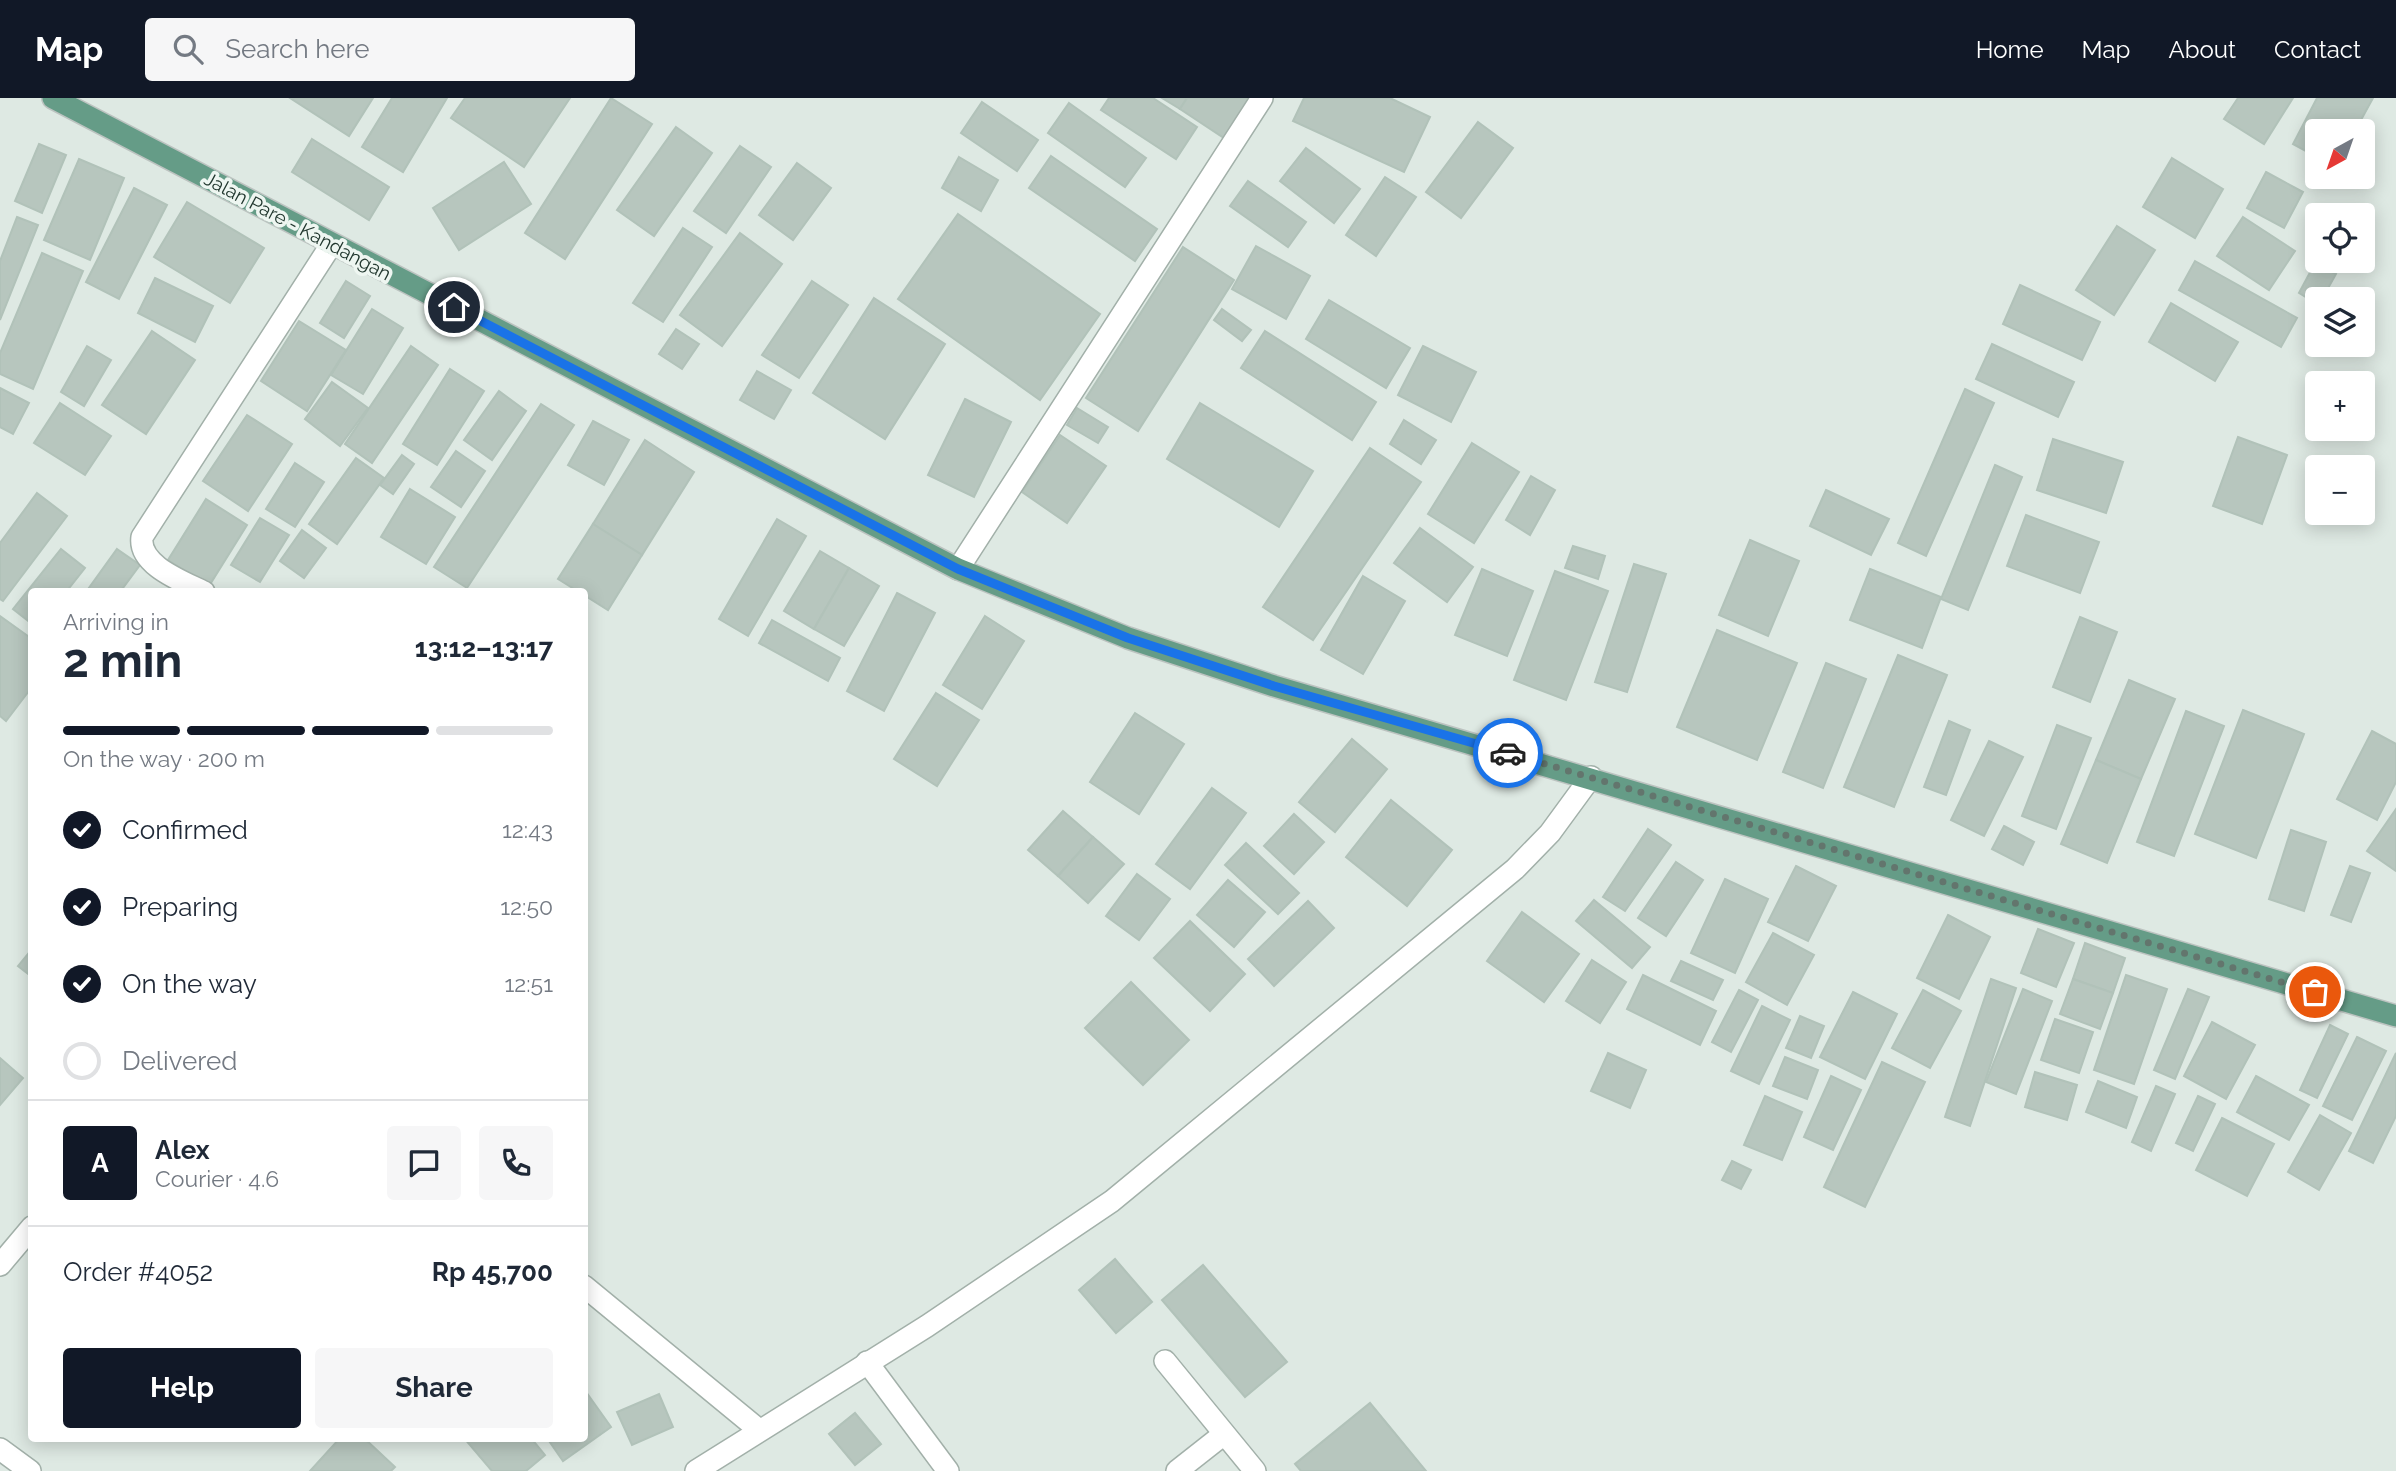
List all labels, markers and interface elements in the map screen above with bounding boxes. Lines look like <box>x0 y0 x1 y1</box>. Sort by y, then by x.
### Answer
search box <box>145 18 635 81</box>
text: Map <box>35 30 103 69</box>
icon: search <box>169 30 207 68</box>
text: Search here <box>225 34 370 64</box>
text: Home <box>1976 35 2044 64</box>
text: Map <box>2082 35 2130 64</box>
text: About <box>2168 35 2236 64</box>
text: Contact <box>2274 35 2361 64</box>
north arrow <box>2305 119 2375 189</box>
map controls <box>2305 119 2375 525</box>
street label: Jalan Pare - Kandangan <box>201 167 395 285</box>
button: locate <box>2305 203 2375 273</box>
pin <box>424 277 484 337</box>
button: layers <box>2305 287 2375 357</box>
icon: home <box>435 288 473 326</box>
button: + <box>2305 371 2375 441</box>
button: − <box>2305 455 2375 525</box>
text: Arriving in <box>63 608 169 635</box>
text: 13:12–13:17 <box>415 633 553 663</box>
text: 2 min <box>63 634 182 688</box>
courier <box>1473 718 1543 788</box>
icon: car <box>1489 734 1527 772</box>
text: On the way · 200 m <box>63 745 265 772</box>
icon: check <box>63 811 101 849</box>
text: Confirmed <box>122 815 248 845</box>
text: 12:43 <box>502 816 553 843</box>
icon: check <box>63 888 101 926</box>
text: Preparing <box>122 892 238 922</box>
text: 12:50 <box>500 893 553 920</box>
pin <box>2285 962 2345 1022</box>
icon: check <box>63 965 101 1003</box>
text: On the way <box>122 969 257 999</box>
text: 12:51 <box>504 970 553 997</box>
icon: bag <box>2296 973 2334 1011</box>
text: Delivered <box>122 1046 237 1076</box>
button: chat <box>387 1126 461 1200</box>
button: phone <box>479 1126 553 1200</box>
text: Alex <box>155 1135 210 1165</box>
text: A <box>91 1148 109 1178</box>
text: Courier · 4.6 <box>155 1165 279 1192</box>
text: Order #4052 <box>63 1257 213 1287</box>
text: Rp 45,700 <box>432 1257 553 1287</box>
button: Help <box>63 1348 301 1428</box>
button: Share <box>315 1348 553 1428</box>

